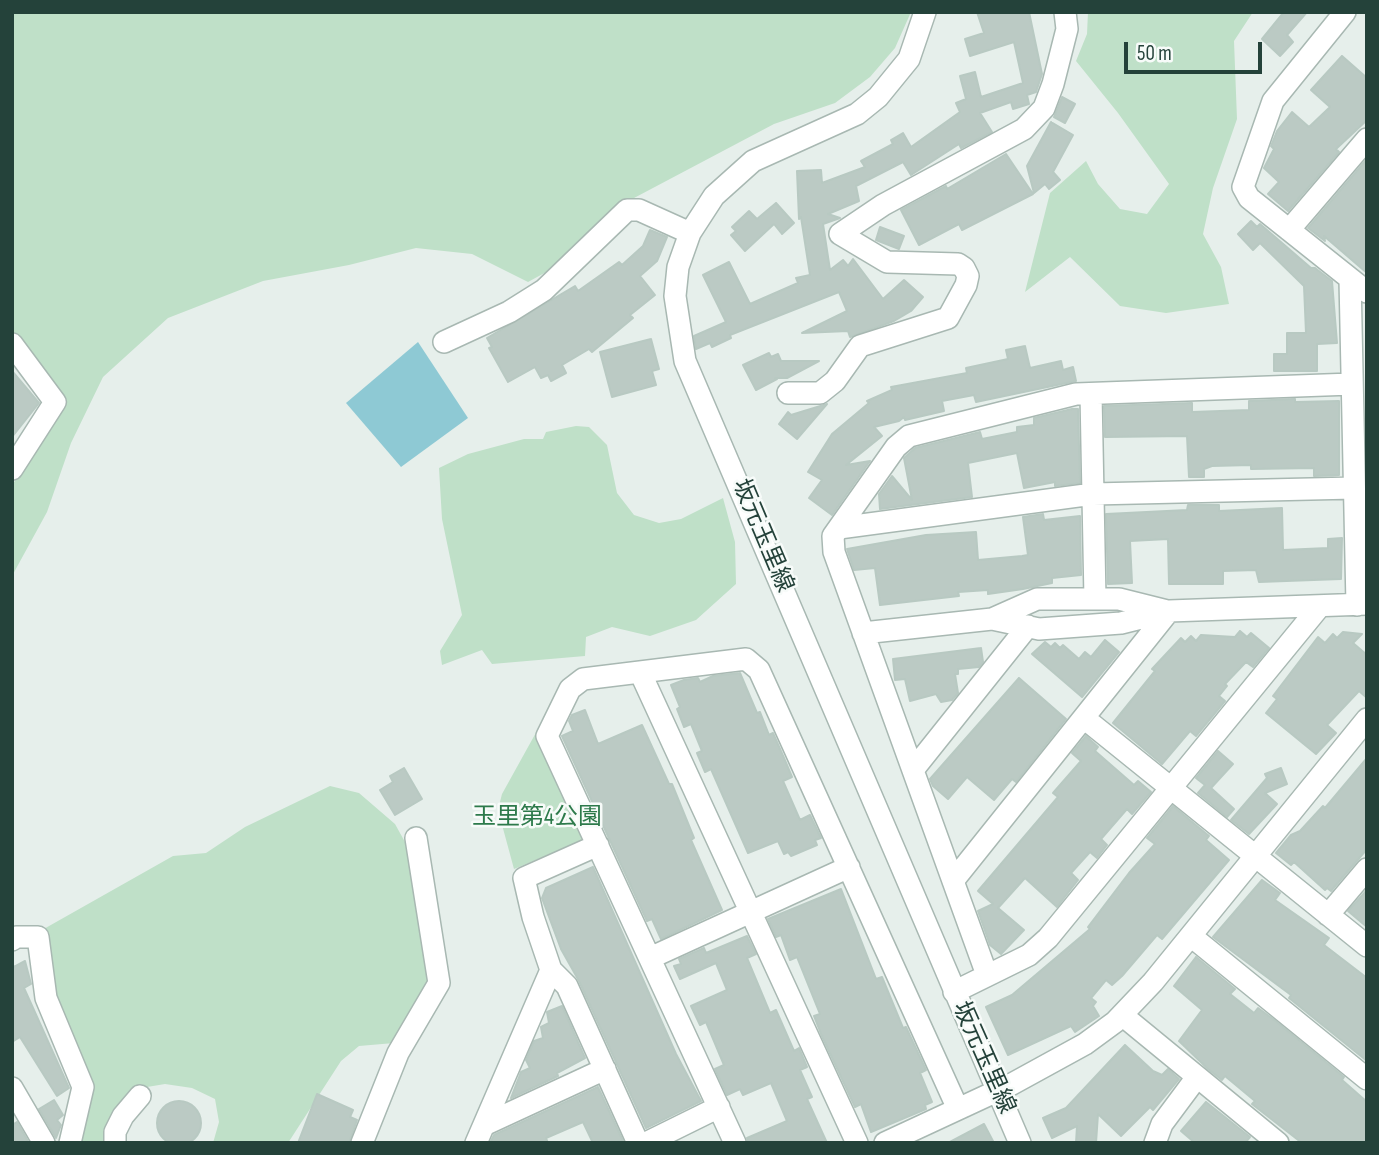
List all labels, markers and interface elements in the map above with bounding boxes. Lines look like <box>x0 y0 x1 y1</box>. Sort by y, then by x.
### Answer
scale bar <box>1127 28 1265 72</box>
text: 50 m <box>1137 41 1172 66</box>
street label: 坂元玉里線 <box>725 475 799 597</box>
park label: 玉里第4公園 <box>472 804 602 832</box>
street label: 坂元玉里線 <box>945 997 1021 1119</box>

